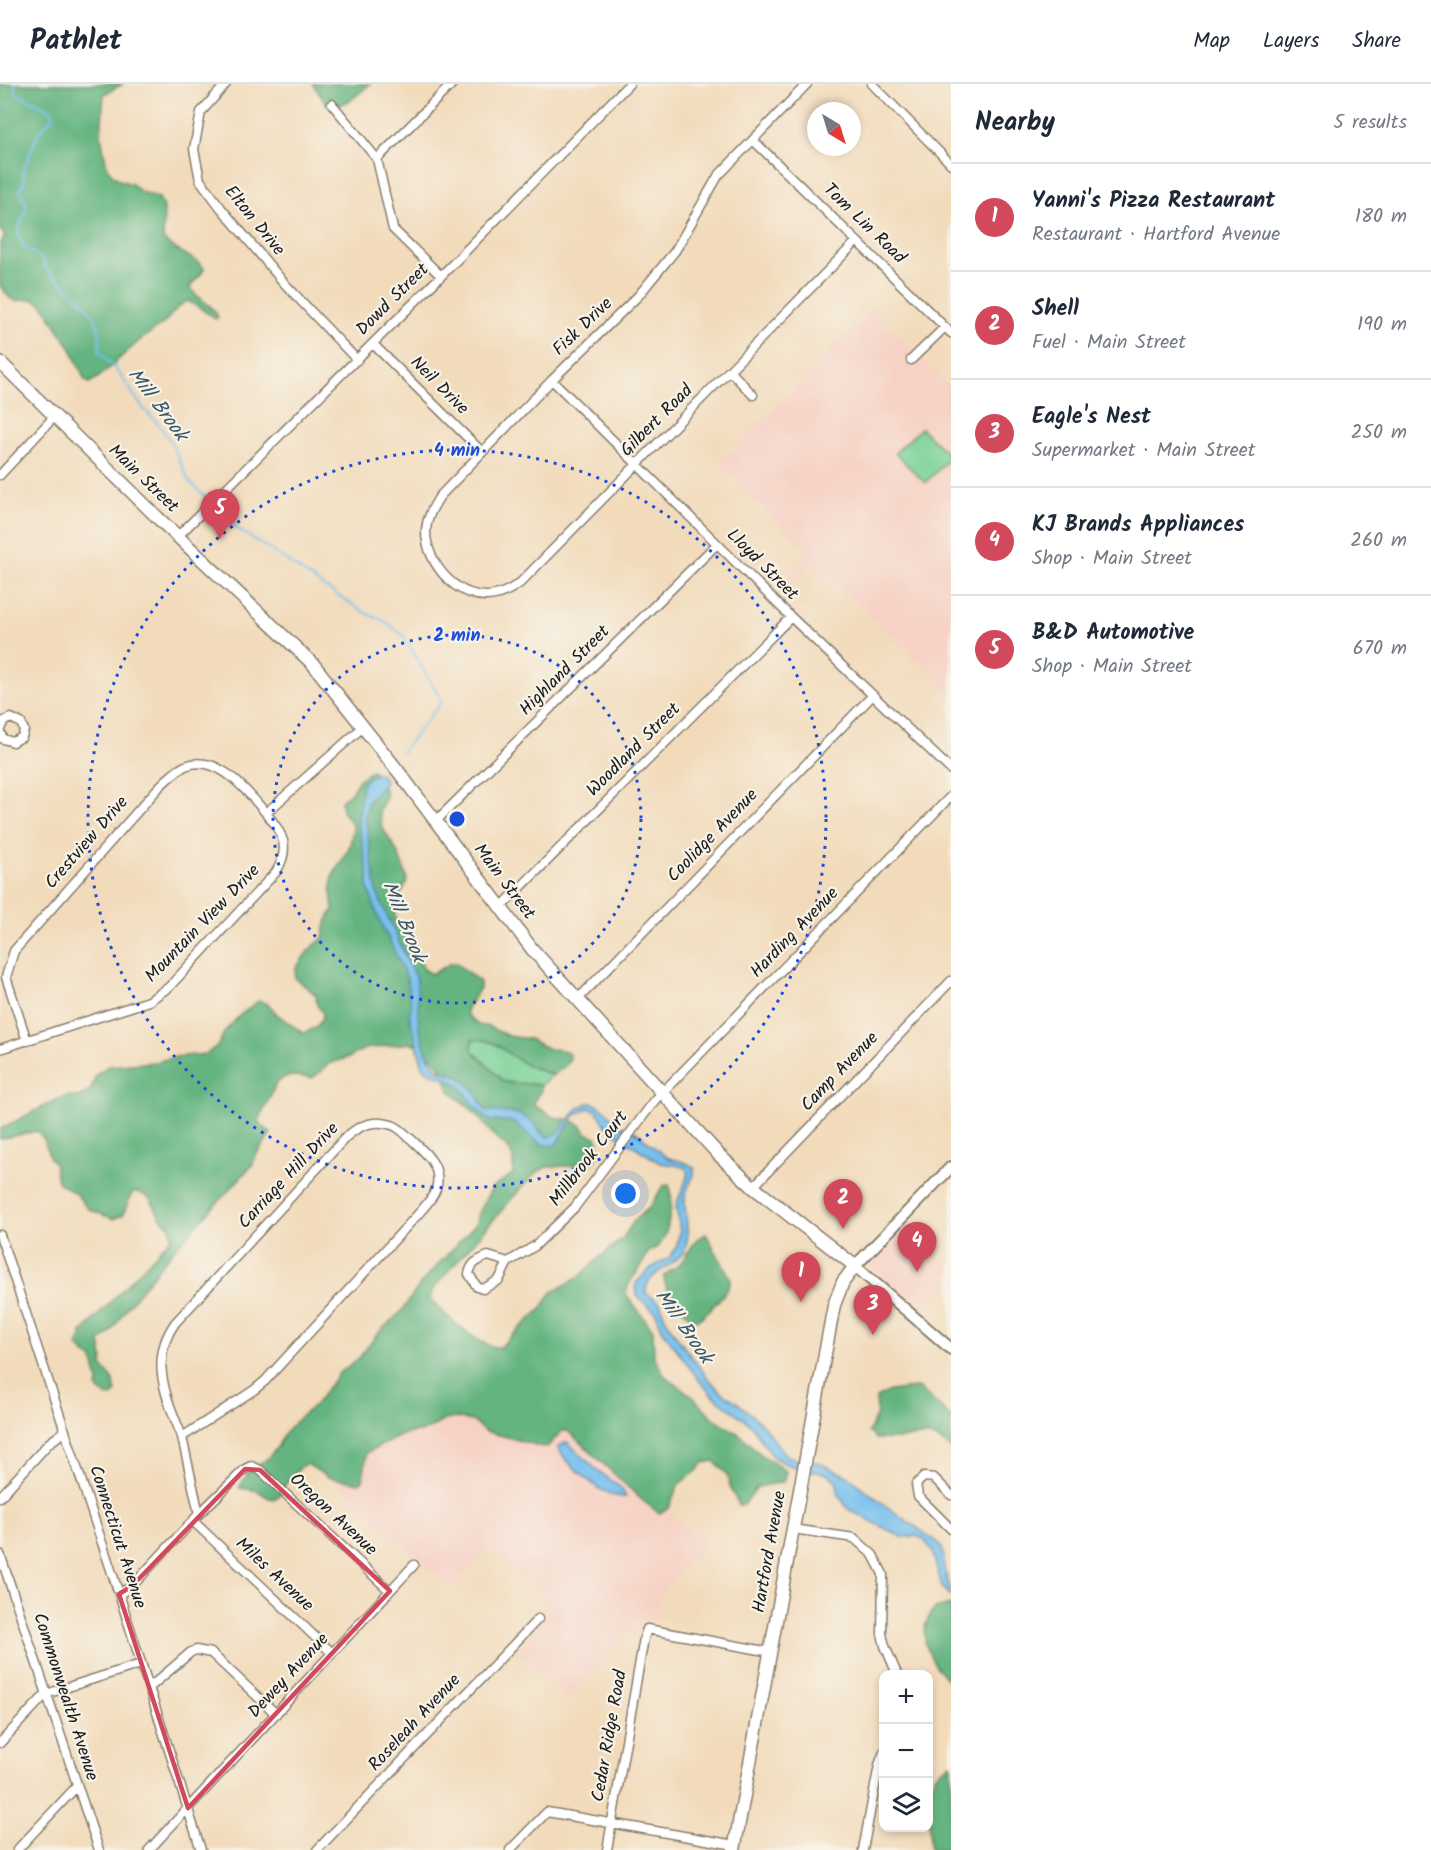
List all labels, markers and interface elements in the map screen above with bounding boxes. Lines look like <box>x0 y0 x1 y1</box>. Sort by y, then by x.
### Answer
text: Pathlet <box>30 19 122 64</box>
text: Map <box>1193 25 1230 58</box>
text: Layers <box>1263 25 1319 58</box>
text: Share <box>1352 25 1401 58</box>
north arrow <box>807 102 861 156</box>
text: Nearby <box>975 102 1055 144</box>
text: 5 results <box>1333 107 1407 139</box>
street label: Tom Lin Road <box>816 177 913 272</box>
street label: Elton Drive <box>216 179 292 263</box>
text: Yanni's Pizza Restaurant <box>1032 184 1275 219</box>
text: 1 <box>991 201 998 233</box>
text: 180 m <box>1355 201 1407 233</box>
text: Restaurant · Hartford Avenue <box>1032 219 1280 251</box>
street label: Dowd Street <box>350 256 437 343</box>
street label: Fisk Drive <box>546 291 620 363</box>
text: Shell <box>1032 292 1079 327</box>
text: 2 <box>989 309 1000 341</box>
text: 190 m <box>1357 309 1407 341</box>
text: Fuel · Main Street <box>1032 327 1186 359</box>
street label: Neil Drive <box>403 350 475 422</box>
water label: Mill Brook <box>119 361 197 451</box>
street label: Gilbert Road <box>614 377 701 464</box>
text: Eagle's Nest <box>1032 400 1151 435</box>
text: 3 <box>989 417 1000 449</box>
text: 250 m <box>1351 417 1407 449</box>
text: Supermarket · Main Street <box>1032 435 1256 467</box>
text: 4 min <box>434 437 480 466</box>
street label: Main Street <box>101 438 186 521</box>
pin: 5 <box>200 490 240 539</box>
text: KJ Brands Appliances <box>1032 508 1244 543</box>
street label: Lloyd Street <box>719 522 806 609</box>
text: 4 <box>989 525 1000 557</box>
text: 260 m <box>1350 525 1407 557</box>
text: Shop · Main Street <box>1032 543 1192 575</box>
text: B&D Automotive <box>1032 616 1194 651</box>
street label: Highland Street <box>513 618 618 723</box>
text: 2 min <box>434 622 480 651</box>
text: 5 <box>989 633 1000 665</box>
text: 670 m <box>1353 633 1407 665</box>
text: Shop · Main Street <box>1032 651 1192 683</box>
street label: Woodland Street <box>580 695 689 804</box>
street label: Coolidge Avenue <box>660 782 766 890</box>
street label: Crestview Drive <box>38 790 136 896</box>
centre of rings <box>447 809 467 829</box>
street label: Main Street <box>466 838 543 927</box>
street label: Mountain View Drive <box>138 858 268 990</box>
water label: Mill Brook <box>372 876 435 970</box>
street label: Harding Avenue <box>744 880 846 986</box>
street label: Camp Avenue <box>794 1025 886 1119</box>
street label: Millbrook Court <box>542 1104 637 1213</box>
street label: Carriage Hill Drive <box>231 1116 347 1236</box>
your location <box>611 1179 640 1208</box>
pin: 2 <box>824 1180 862 1229</box>
pin: 4 <box>898 1222 936 1272</box>
pin: 1 <box>782 1252 820 1302</box>
water label: Mill Brook <box>645 1283 722 1373</box>
pin: 3 <box>854 1286 892 1335</box>
street label: Connecticut Avenue <box>80 1462 154 1612</box>
street label: Oregon Avenue <box>282 1466 384 1564</box>
street label: Hartford Avenue <box>745 1489 795 1615</box>
street label: Miles Avenue <box>228 1531 320 1619</box>
street label: Commonwealth Avenue <box>24 1609 106 1785</box>
street label: Dewey Avenue <box>241 1626 337 1726</box>
street label: Roseleah Avenue <box>362 1667 468 1779</box>
street label: Cedar Ridge Road <box>584 1667 636 1804</box>
map controls <box>879 1670 933 1832</box>
button: + <box>879 1670 933 1724</box>
button: − <box>879 1724 933 1778</box>
button: layers <box>879 1778 933 1832</box>

